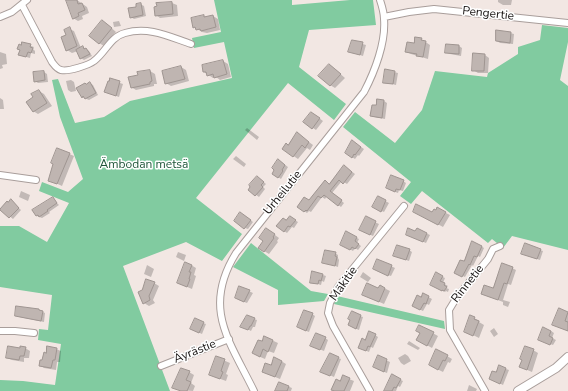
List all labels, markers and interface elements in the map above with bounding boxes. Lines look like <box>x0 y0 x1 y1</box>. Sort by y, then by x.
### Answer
street label: Pengertie <box>461 4 515 24</box>
park label: Ämbodan metsä <box>100 158 188 172</box>
street label: Urheilutie <box>261 168 305 218</box>
street label: Rinnetie <box>449 262 487 306</box>
street label: Mäkitie <box>327 264 361 304</box>
street label: Äyrästie <box>172 337 218 367</box>

